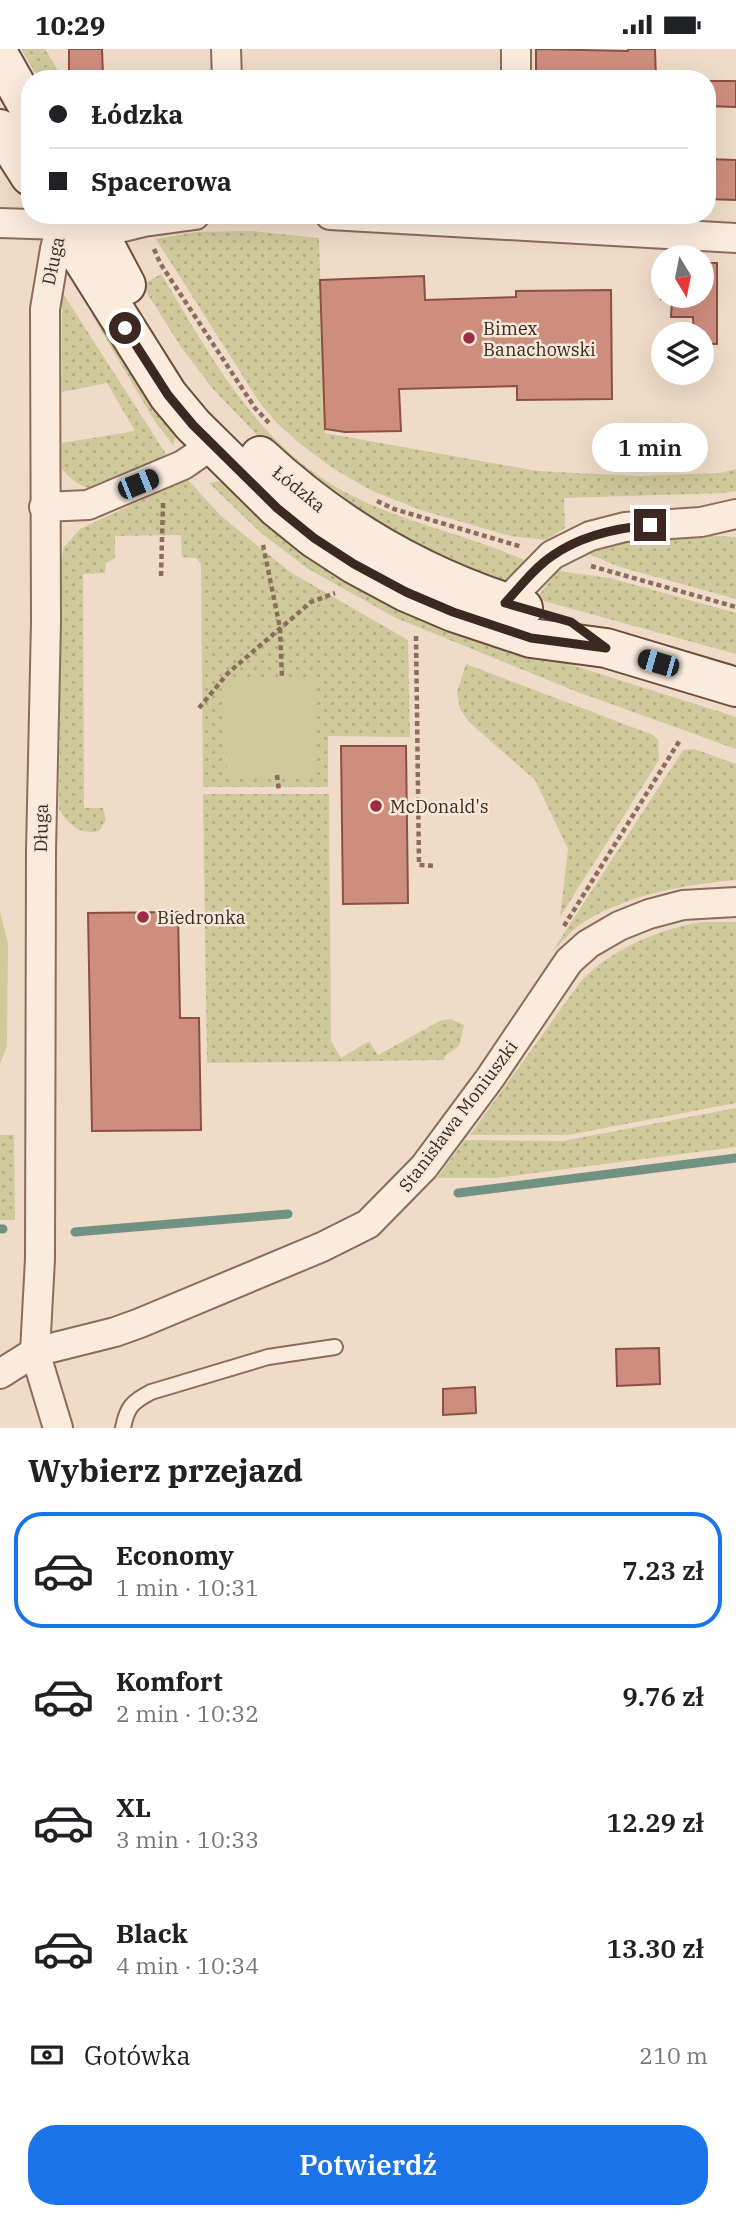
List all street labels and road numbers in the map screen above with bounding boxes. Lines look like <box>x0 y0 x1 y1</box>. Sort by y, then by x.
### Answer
street label: Długa <box>37 235 69 287</box>
street label: Łódzka <box>268 461 330 517</box>
street label: Długa <box>29 803 53 853</box>
street label: Stanisława Moniuszki <box>394 1035 523 1196</box>

